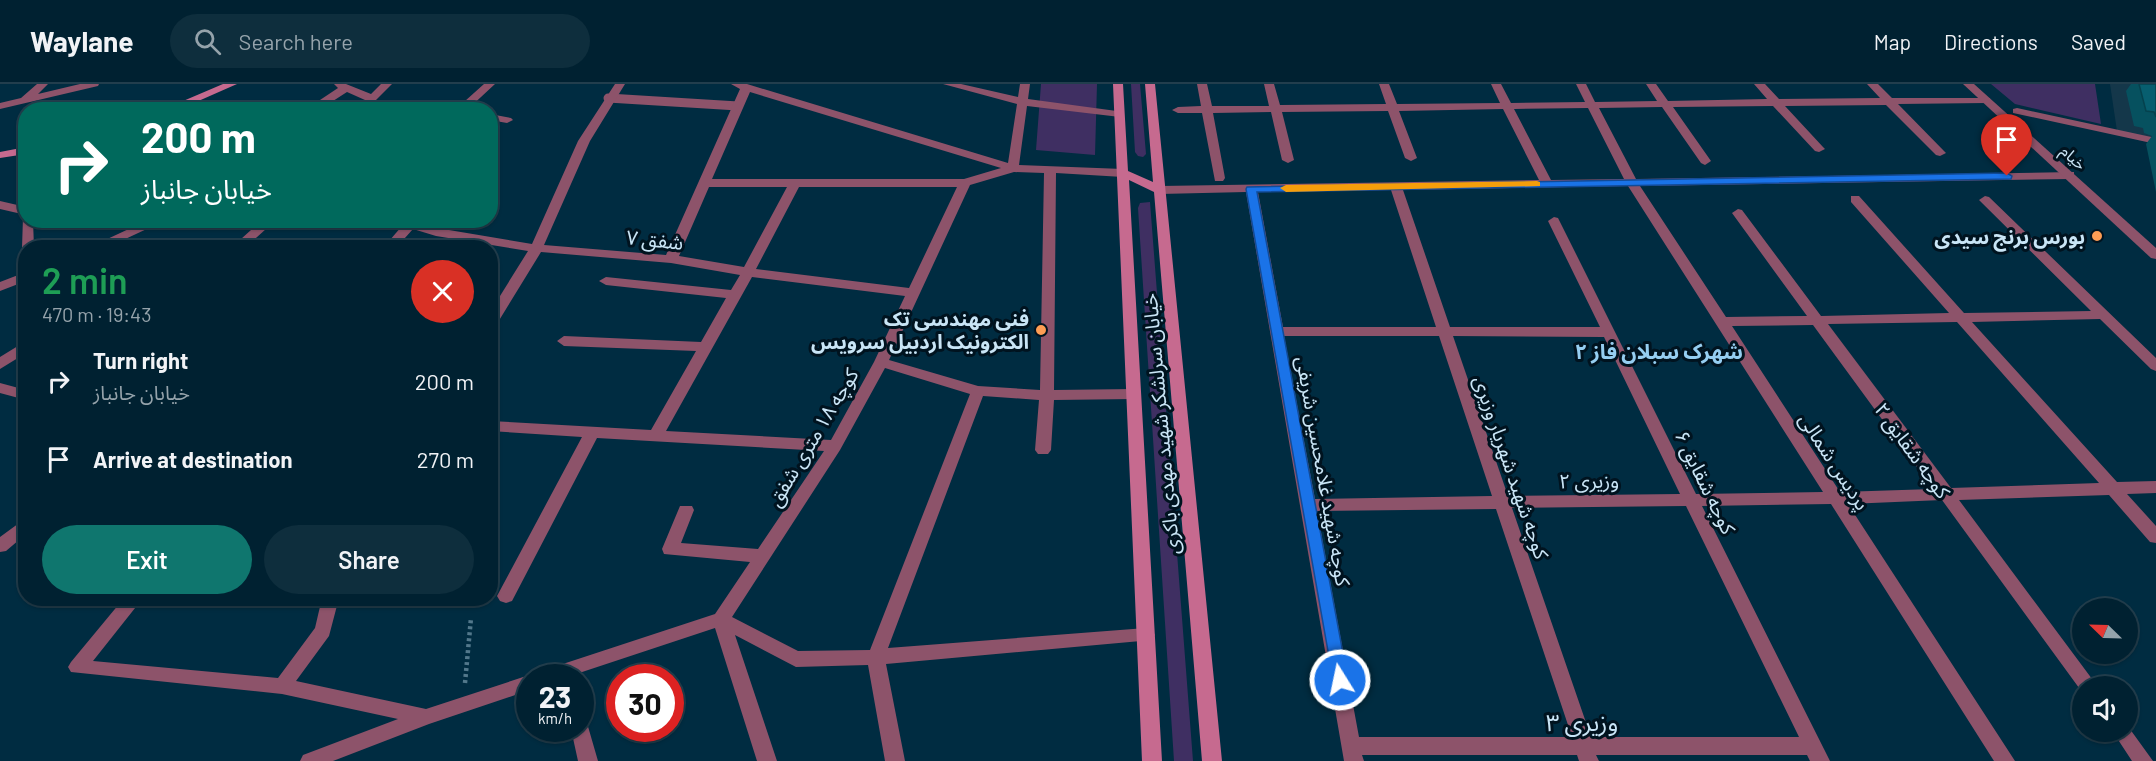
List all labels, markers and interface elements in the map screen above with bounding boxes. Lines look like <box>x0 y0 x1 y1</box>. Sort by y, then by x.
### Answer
search box <box>170 14 590 68</box>
text: Waylane <box>30 24 134 58</box>
icon: search <box>191 25 224 58</box>
text: Search here <box>239 28 353 54</box>
text: Map <box>1874 29 1911 54</box>
text: Directions <box>1944 29 2038 54</box>
text: Saved <box>2071 29 2126 54</box>
text: 200 m <box>141 111 256 161</box>
pin <box>1981 114 2032 176</box>
icon: arrive <box>1990 123 2023 156</box>
icon: right <box>42 126 120 204</box>
street label: خیام <box>2055 141 2091 176</box>
text: خیابان جانباز <box>141 172 272 204</box>
street label: شفق ۷ <box>625 224 685 256</box>
place label: بورس برنج سیدی <box>1934 224 2085 252</box>
marker: بورس برنج سیدی <box>2090 229 2104 243</box>
text: 2 min <box>42 258 128 301</box>
button: close <box>411 260 474 323</box>
street label: خیابان سرلشکر شهید مهدی باکری <box>1137 292 1184 556</box>
text: 470 m · 19:43 <box>42 302 151 326</box>
place label: فنی مهندسی تک الکترونیک اردبیل سرویس <box>811 306 1029 354</box>
marker: فنی مهندسی تک الکترونیک اردبیل سرویس <box>1034 323 1048 337</box>
district label: شهرک سبلان فاز ۲ <box>1575 338 1743 364</box>
text: Turn right <box>93 347 188 373</box>
street label: کوچه شهید غلامحسین شریفی <box>1290 354 1356 589</box>
street label: کوچه ۱۸ متری شفق <box>761 363 865 511</box>
icon: right <box>42 365 75 398</box>
text: 200 m <box>415 368 474 394</box>
street label: کوچه شهید شهریار وزیری <box>1467 372 1555 563</box>
text: خیابان جانباز <box>93 380 190 404</box>
street label: کوچه شقایق ۲ <box>1869 398 1956 504</box>
street label: پردیس شمالی <box>1793 408 1875 515</box>
street label: کوچه شقایق ۶ <box>1669 426 1742 539</box>
icon: arrive <box>42 443 75 476</box>
text: Arrive at destination <box>93 446 292 472</box>
text: 270 m <box>417 446 474 472</box>
street label: وزیری ۲ <box>1559 467 1619 494</box>
button: Exit <box>42 525 252 594</box>
button: Share <box>264 525 474 594</box>
north arrow <box>2072 598 2138 664</box>
map controls <box>2072 598 2138 742</box>
position arrow <box>1308 648 1372 712</box>
speed limit sign: 30 <box>606 664 684 742</box>
button: sound <box>2072 676 2138 742</box>
text: 23 <box>539 678 571 714</box>
street label: وزیری ۳ <box>1546 707 1618 737</box>
text: km/h <box>538 709 572 727</box>

